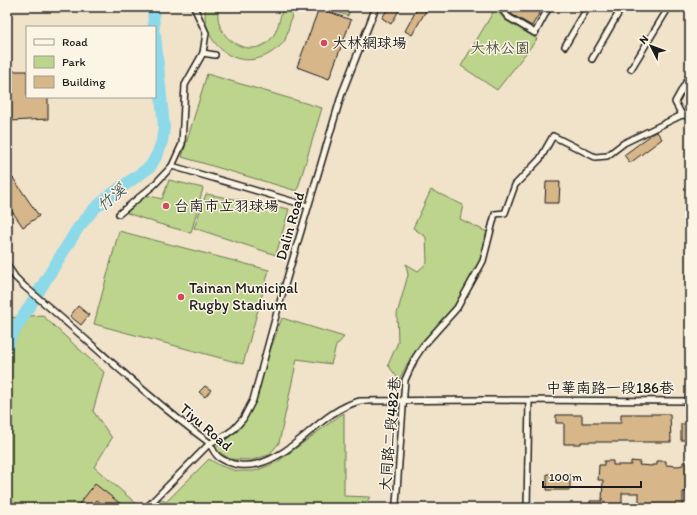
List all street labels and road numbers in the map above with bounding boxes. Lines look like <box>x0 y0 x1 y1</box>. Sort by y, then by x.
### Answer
street label: Dalin Road <box>272 190 308 262</box>
street label: 大同路二段482巷 <box>376 376 404 492</box>
street label: 中華南路一段186巷 <box>546 379 674 397</box>
street label: Tiyu Road <box>176 399 236 455</box>

